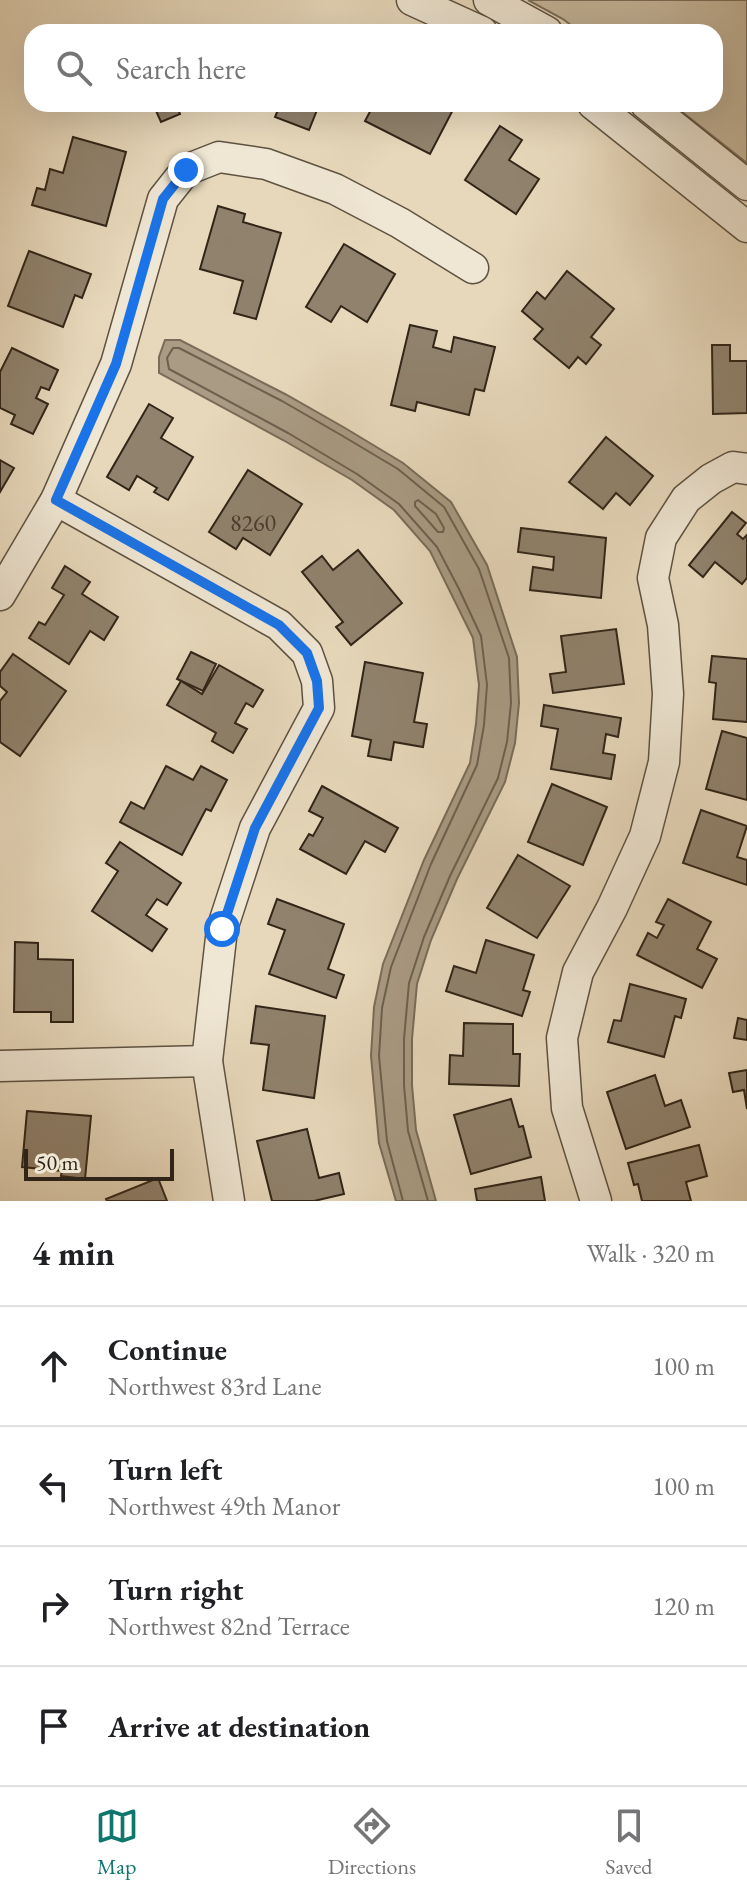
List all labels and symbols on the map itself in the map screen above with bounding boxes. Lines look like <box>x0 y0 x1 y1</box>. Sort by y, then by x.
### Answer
route end <box>168 152 204 188</box>
house number: 8260 <box>230 507 276 538</box>
route start <box>204 911 240 947</box>
scale bar <box>24 1145 174 1181</box>

